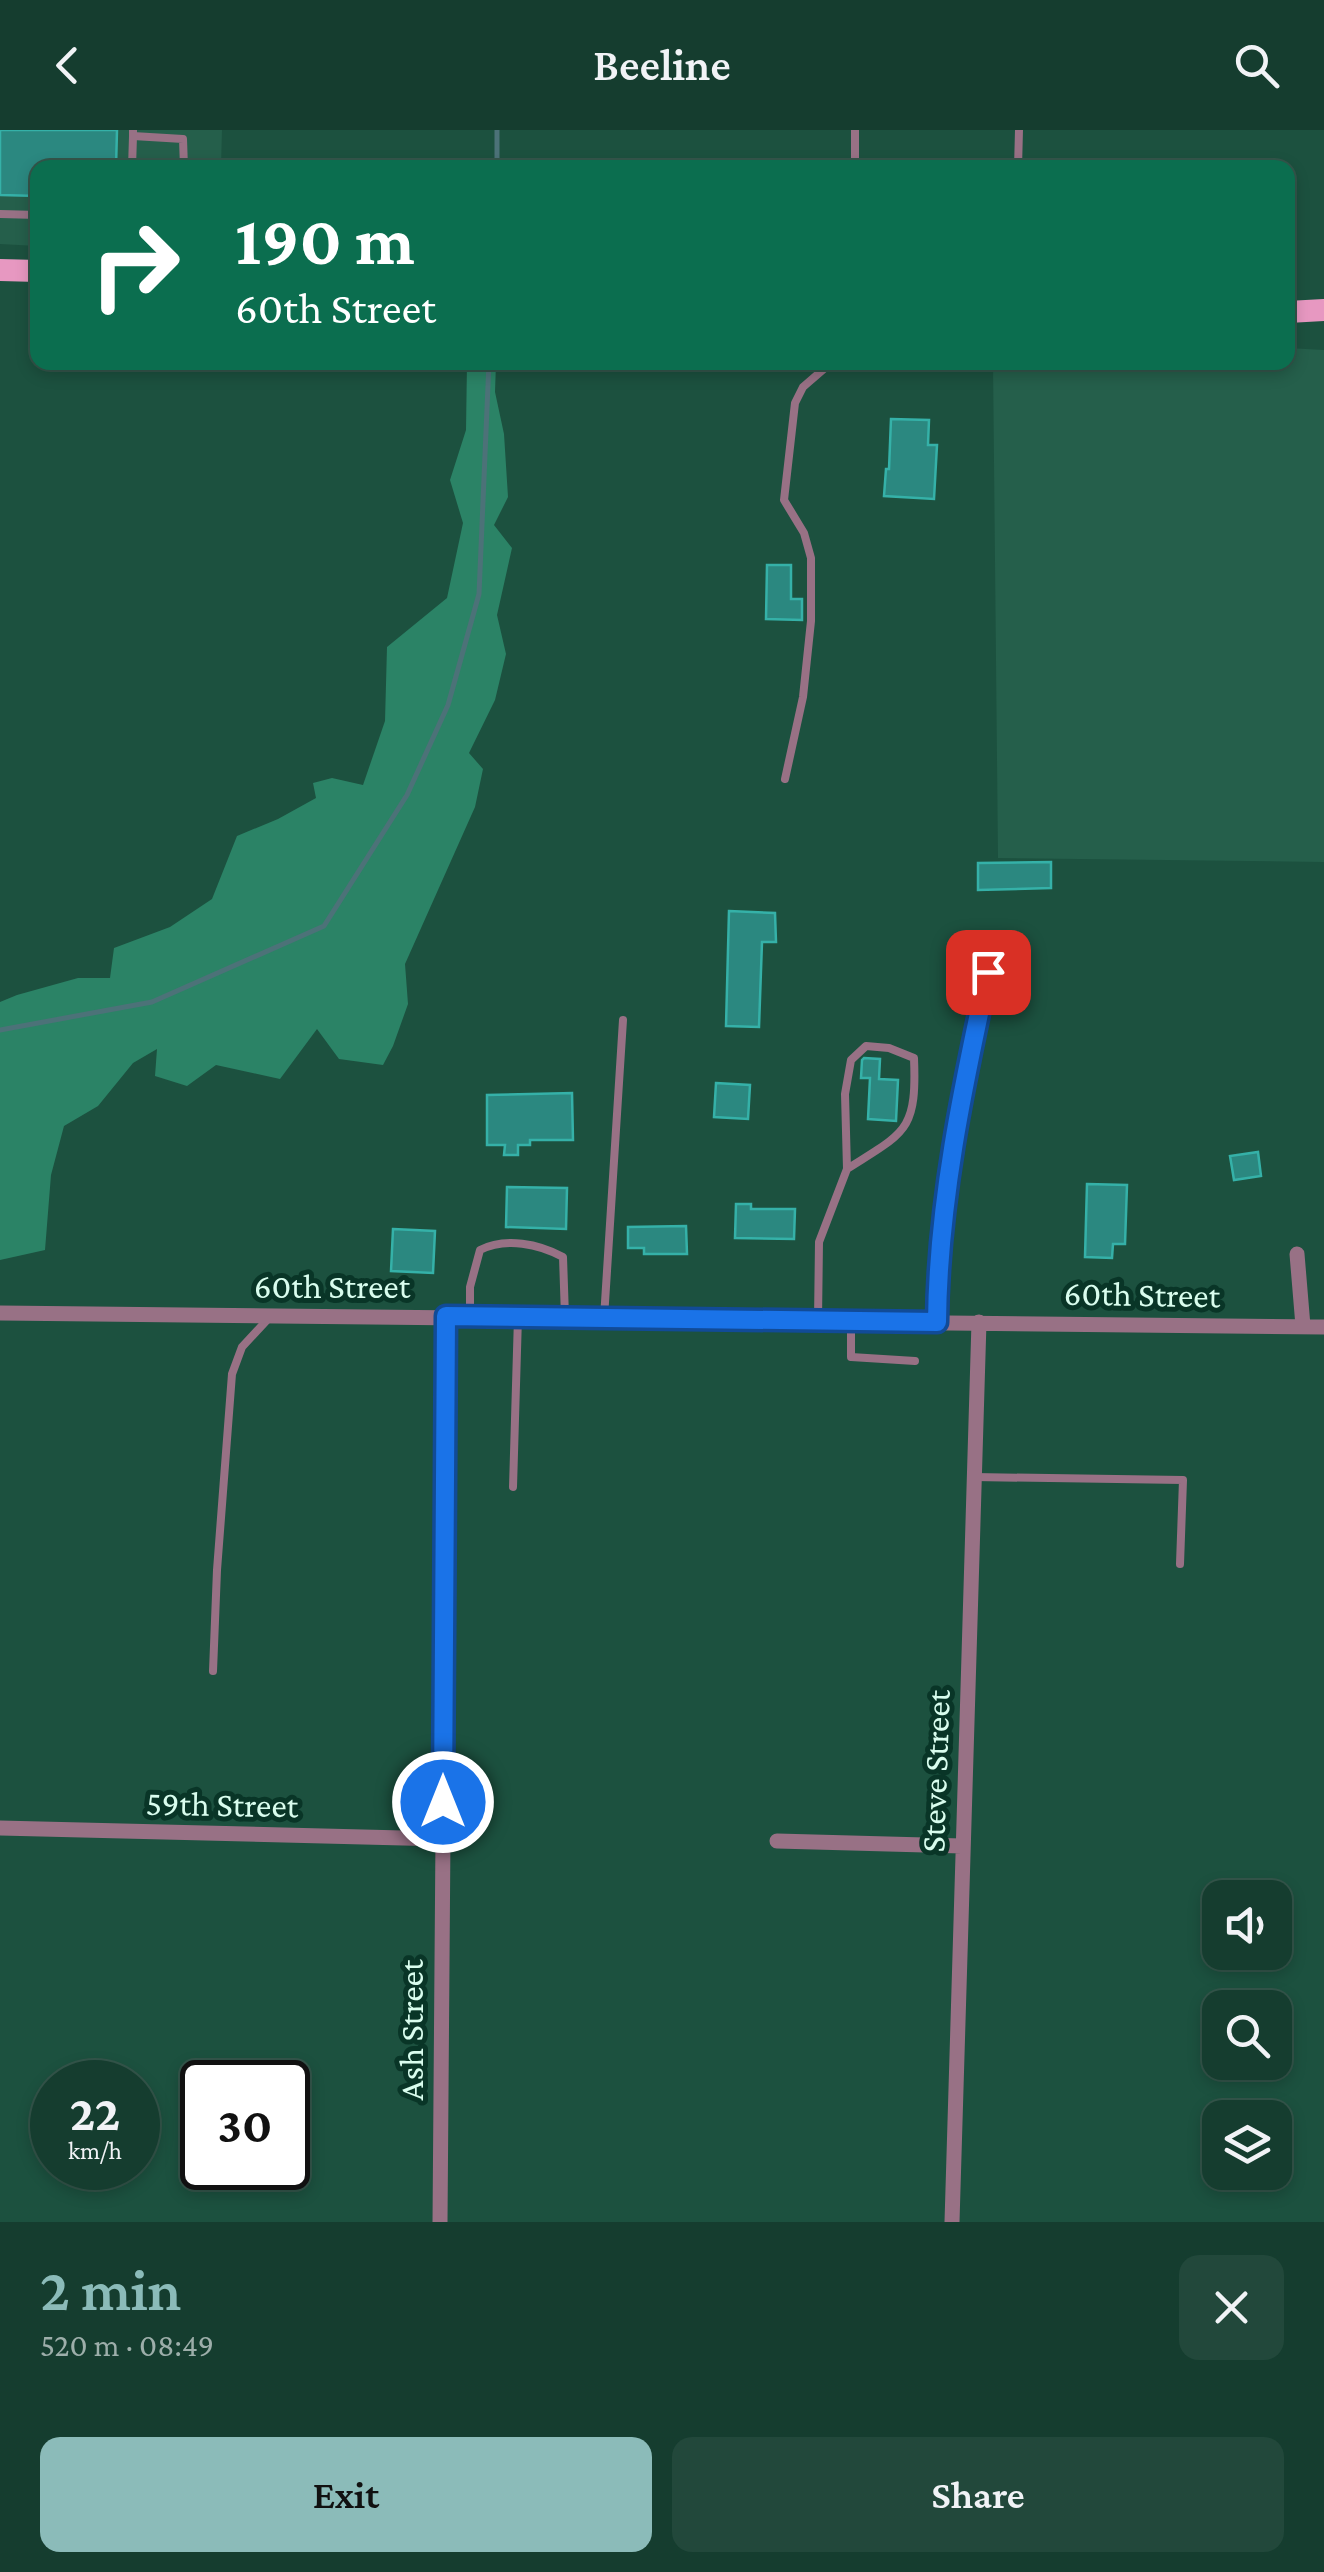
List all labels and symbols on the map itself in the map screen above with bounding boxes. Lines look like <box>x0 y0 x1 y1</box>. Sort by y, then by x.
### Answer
pin <box>946 930 1031 1015</box>
street label: 60th Street <box>254 1267 411 1306</box>
street label: 60th Street <box>1063 1274 1221 1315</box>
street label: Steve Street <box>913 1689 958 1853</box>
position arrow <box>391 1750 495 1854</box>
street label: 59th Street <box>145 1784 299 1825</box>
street label: Ash Street <box>392 1959 431 2101</box>
speed limit sign: 30 <box>180 2060 310 2190</box>

